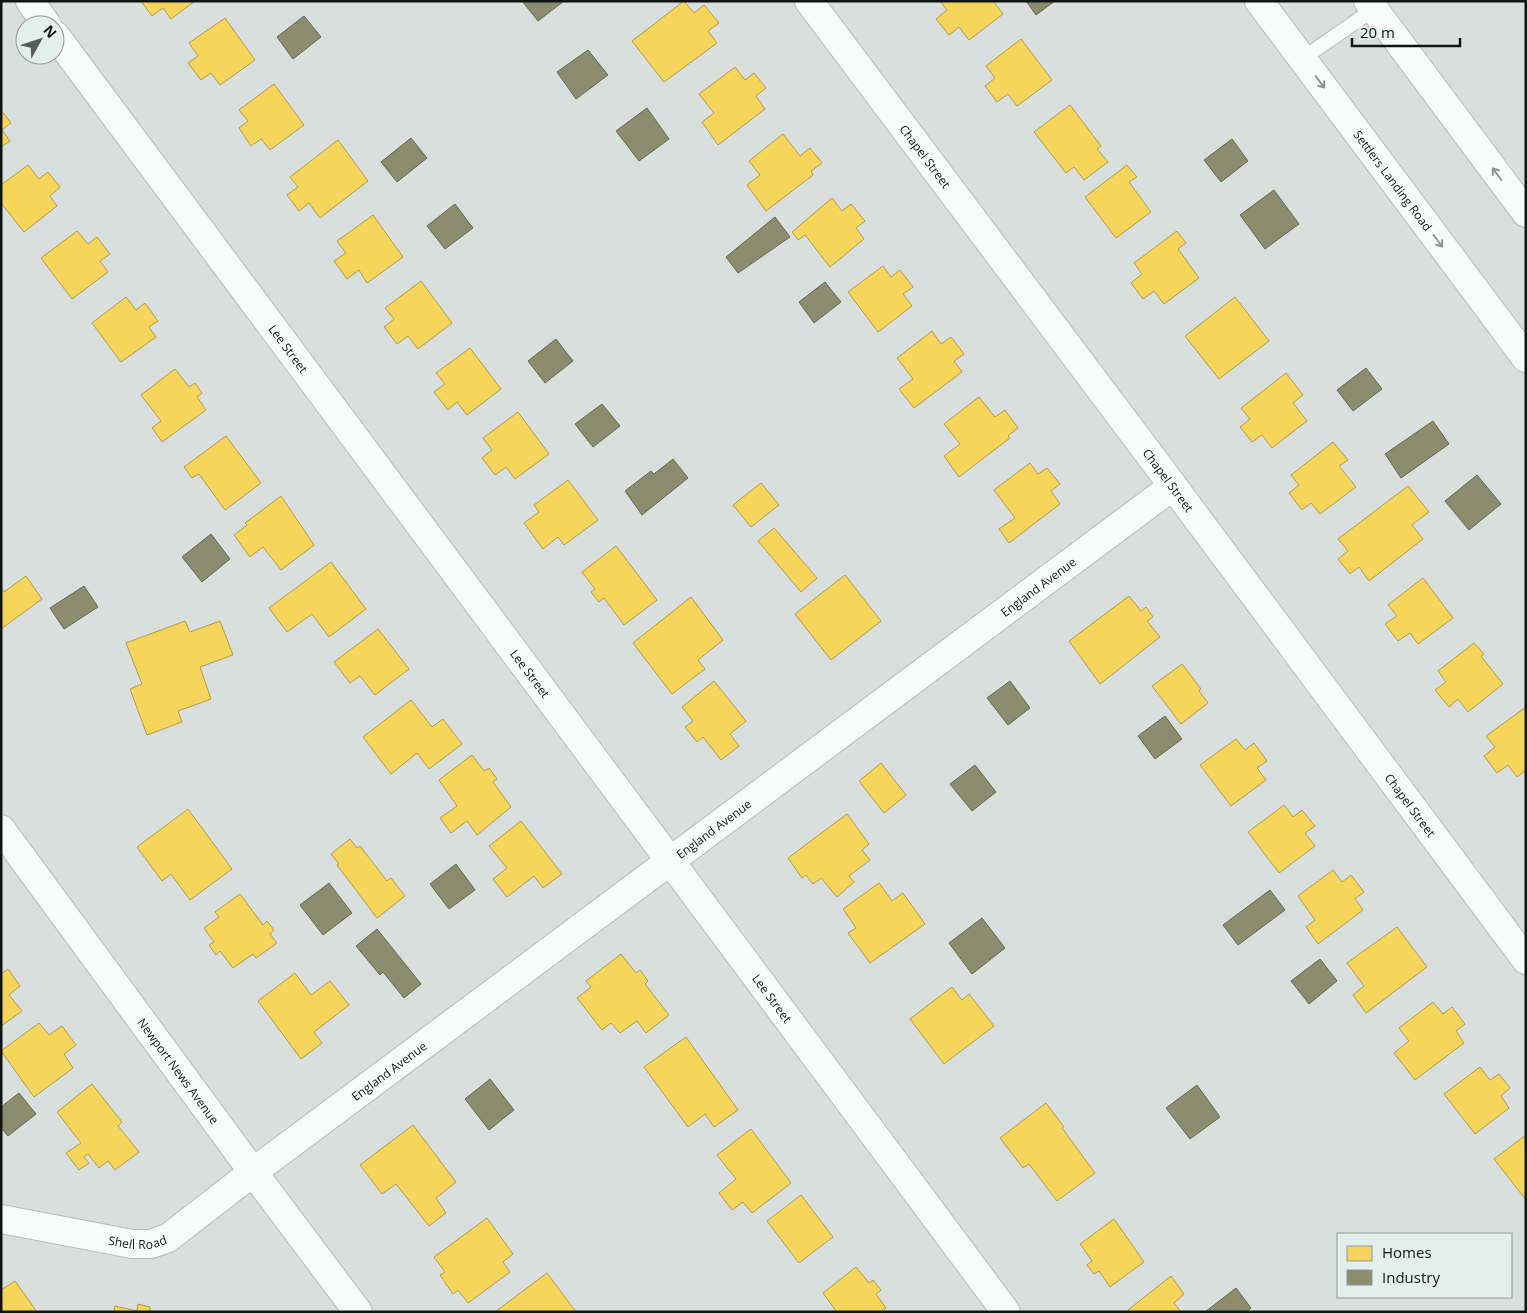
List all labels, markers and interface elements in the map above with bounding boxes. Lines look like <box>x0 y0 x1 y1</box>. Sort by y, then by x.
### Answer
north arrow <box>15 15 65 65</box>
scale bar <box>1352 15 1460 47</box>
text: N <box>39 21 61 42</box>
text: 20 m <box>1360 22 1395 42</box>
one-way arrow <box>1315 75 1325 89</box>
street label: Chapel Street <box>896 121 955 191</box>
street label: Settlers Landing Road <box>1350 127 1436 234</box>
one-way arrow <box>1491 168 1502 181</box>
one-way arrow <box>1433 234 1443 248</box>
street label: Lee Street <box>265 321 312 376</box>
street label: Chapel Street <box>1139 445 1198 515</box>
street label: England Avenue <box>997 553 1079 620</box>
street label: Lee Street <box>507 646 554 701</box>
street label: Chapel Street <box>1381 770 1440 840</box>
street label: England Avenue <box>672 795 755 862</box>
street label: Lee Street <box>749 971 796 1026</box>
street label: Newport News Avenue <box>134 1014 223 1127</box>
street label: England Avenue <box>348 1037 430 1104</box>
street label: Shell Road <box>107 1231 169 1253</box>
legend <box>1337 1233 1512 1298</box>
text: Homes <box>1382 1242 1432 1262</box>
text: Industry <box>1382 1267 1440 1287</box>

